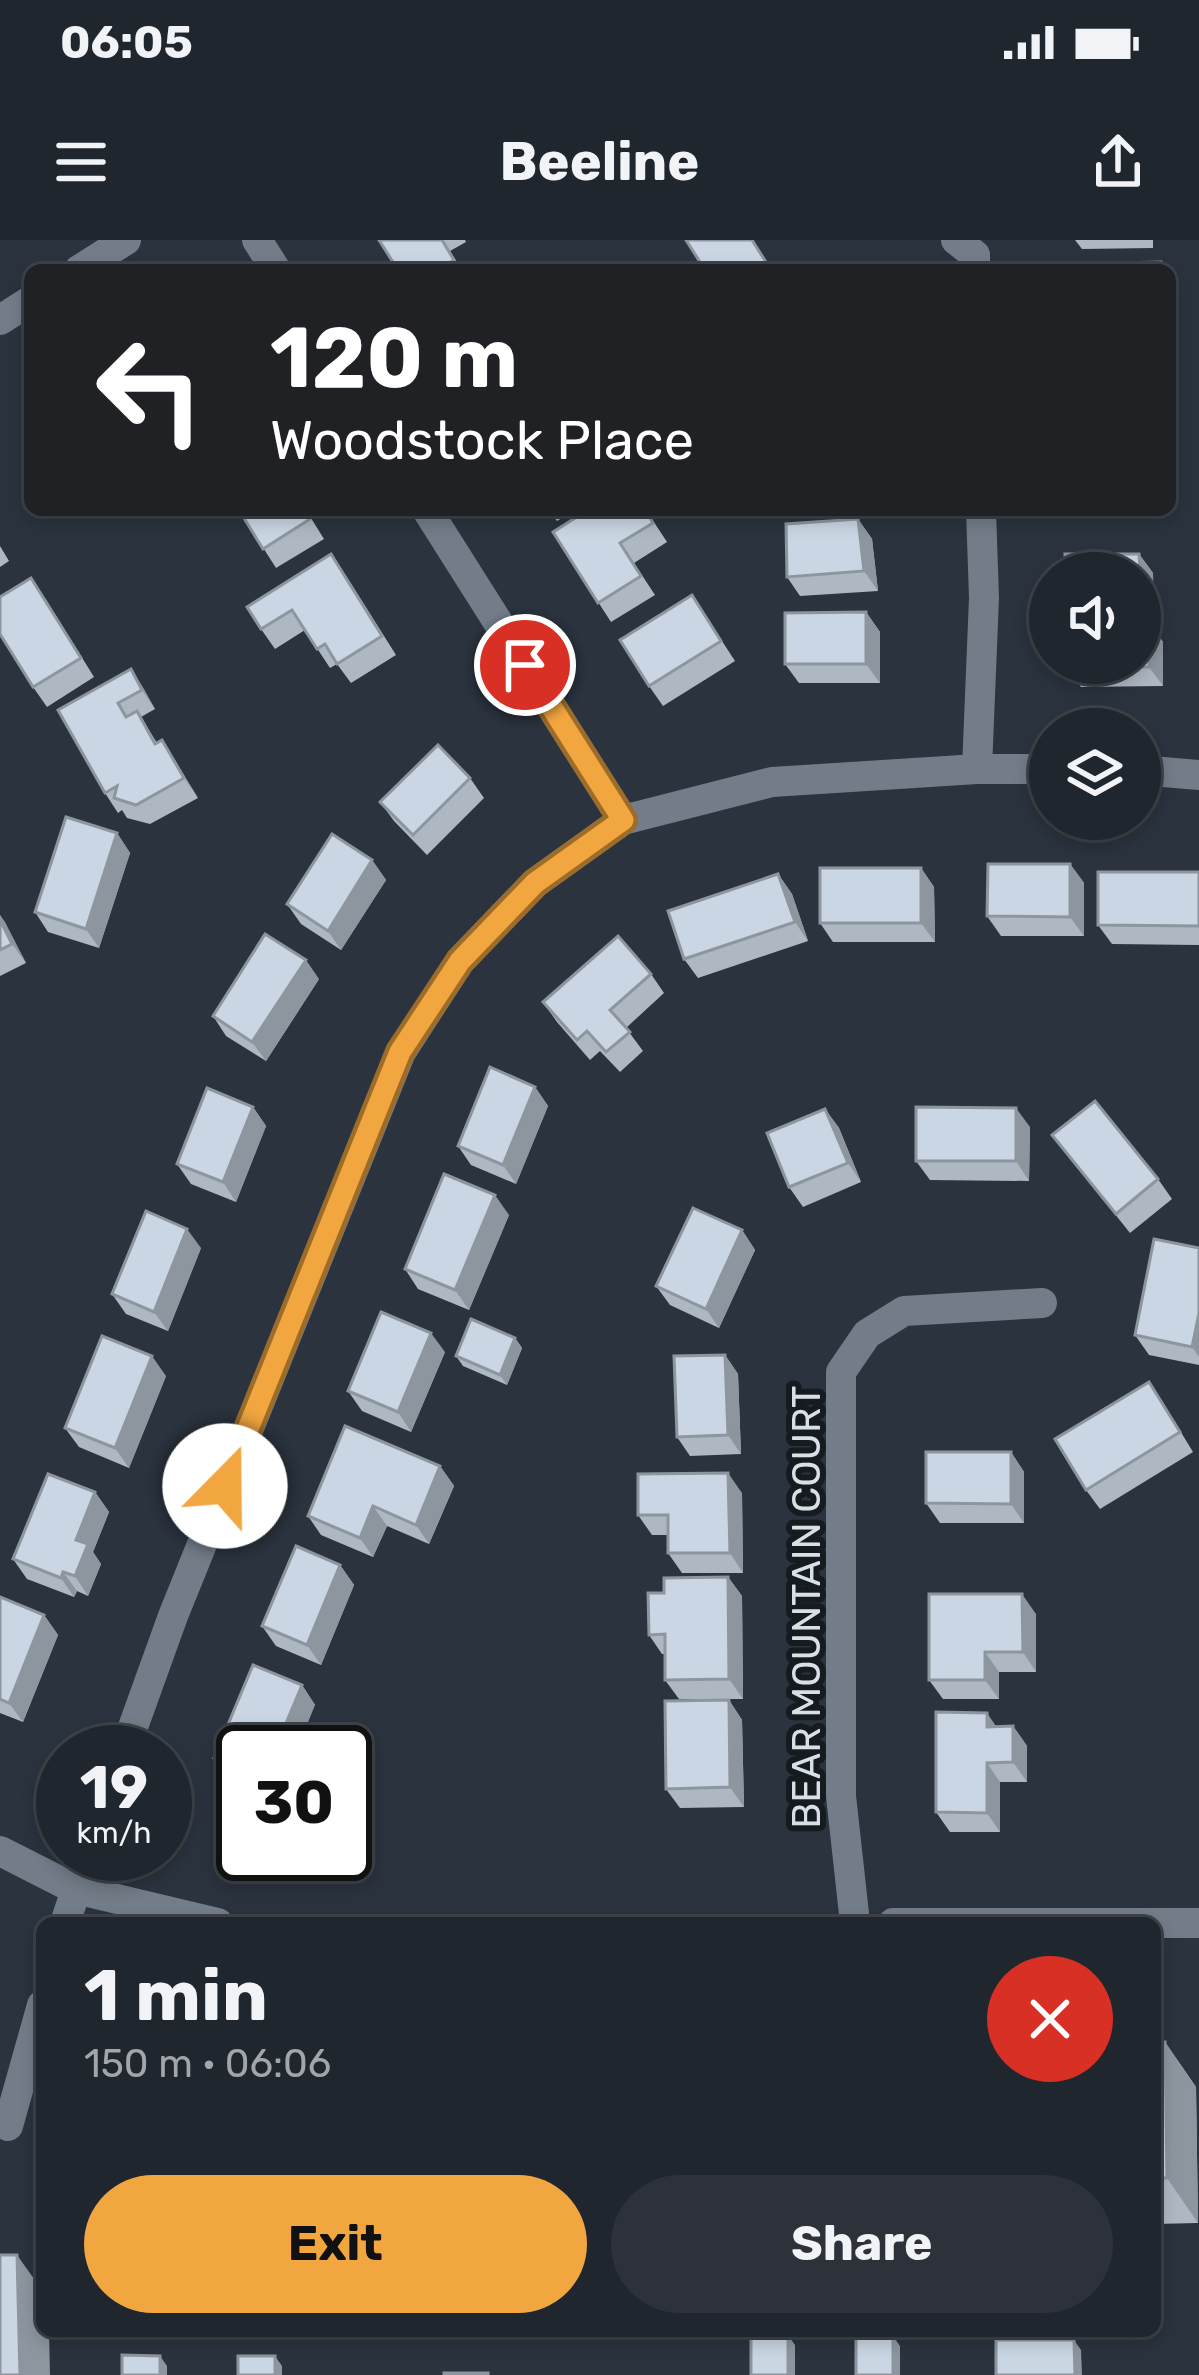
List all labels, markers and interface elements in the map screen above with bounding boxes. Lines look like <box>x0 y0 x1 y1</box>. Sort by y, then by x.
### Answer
text: 06:05 <box>60 16 193 69</box>
icon: menu <box>48 129 114 195</box>
icon: share <box>1085 129 1151 195</box>
text: Beeline <box>500 130 699 194</box>
text: 120 m <box>270 308 518 408</box>
icon: left <box>72 312 228 468</box>
text: Woodstock Place <box>270 409 694 473</box>
map controls <box>1029 552 1161 840</box>
button: sound <box>1029 552 1161 684</box>
pin <box>474 614 576 716</box>
icon: arrive <box>492 632 558 698</box>
button: layers <box>1029 708 1161 840</box>
street label: BEAR MOUNTAIN COURT <box>784 1385 830 1829</box>
position arrow <box>162 1423 288 1549</box>
speed limit sign: 30 <box>216 1725 372 1881</box>
text: 19 <box>80 1752 148 1823</box>
text: km/h <box>77 1815 151 1851</box>
text: 1 min <box>84 1953 268 2038</box>
button: close <box>987 1956 1113 2082</box>
text: 150 m · 06:06 <box>84 2041 331 2087</box>
button: Exit <box>84 2175 587 2313</box>
button: Share <box>611 2175 1113 2313</box>

